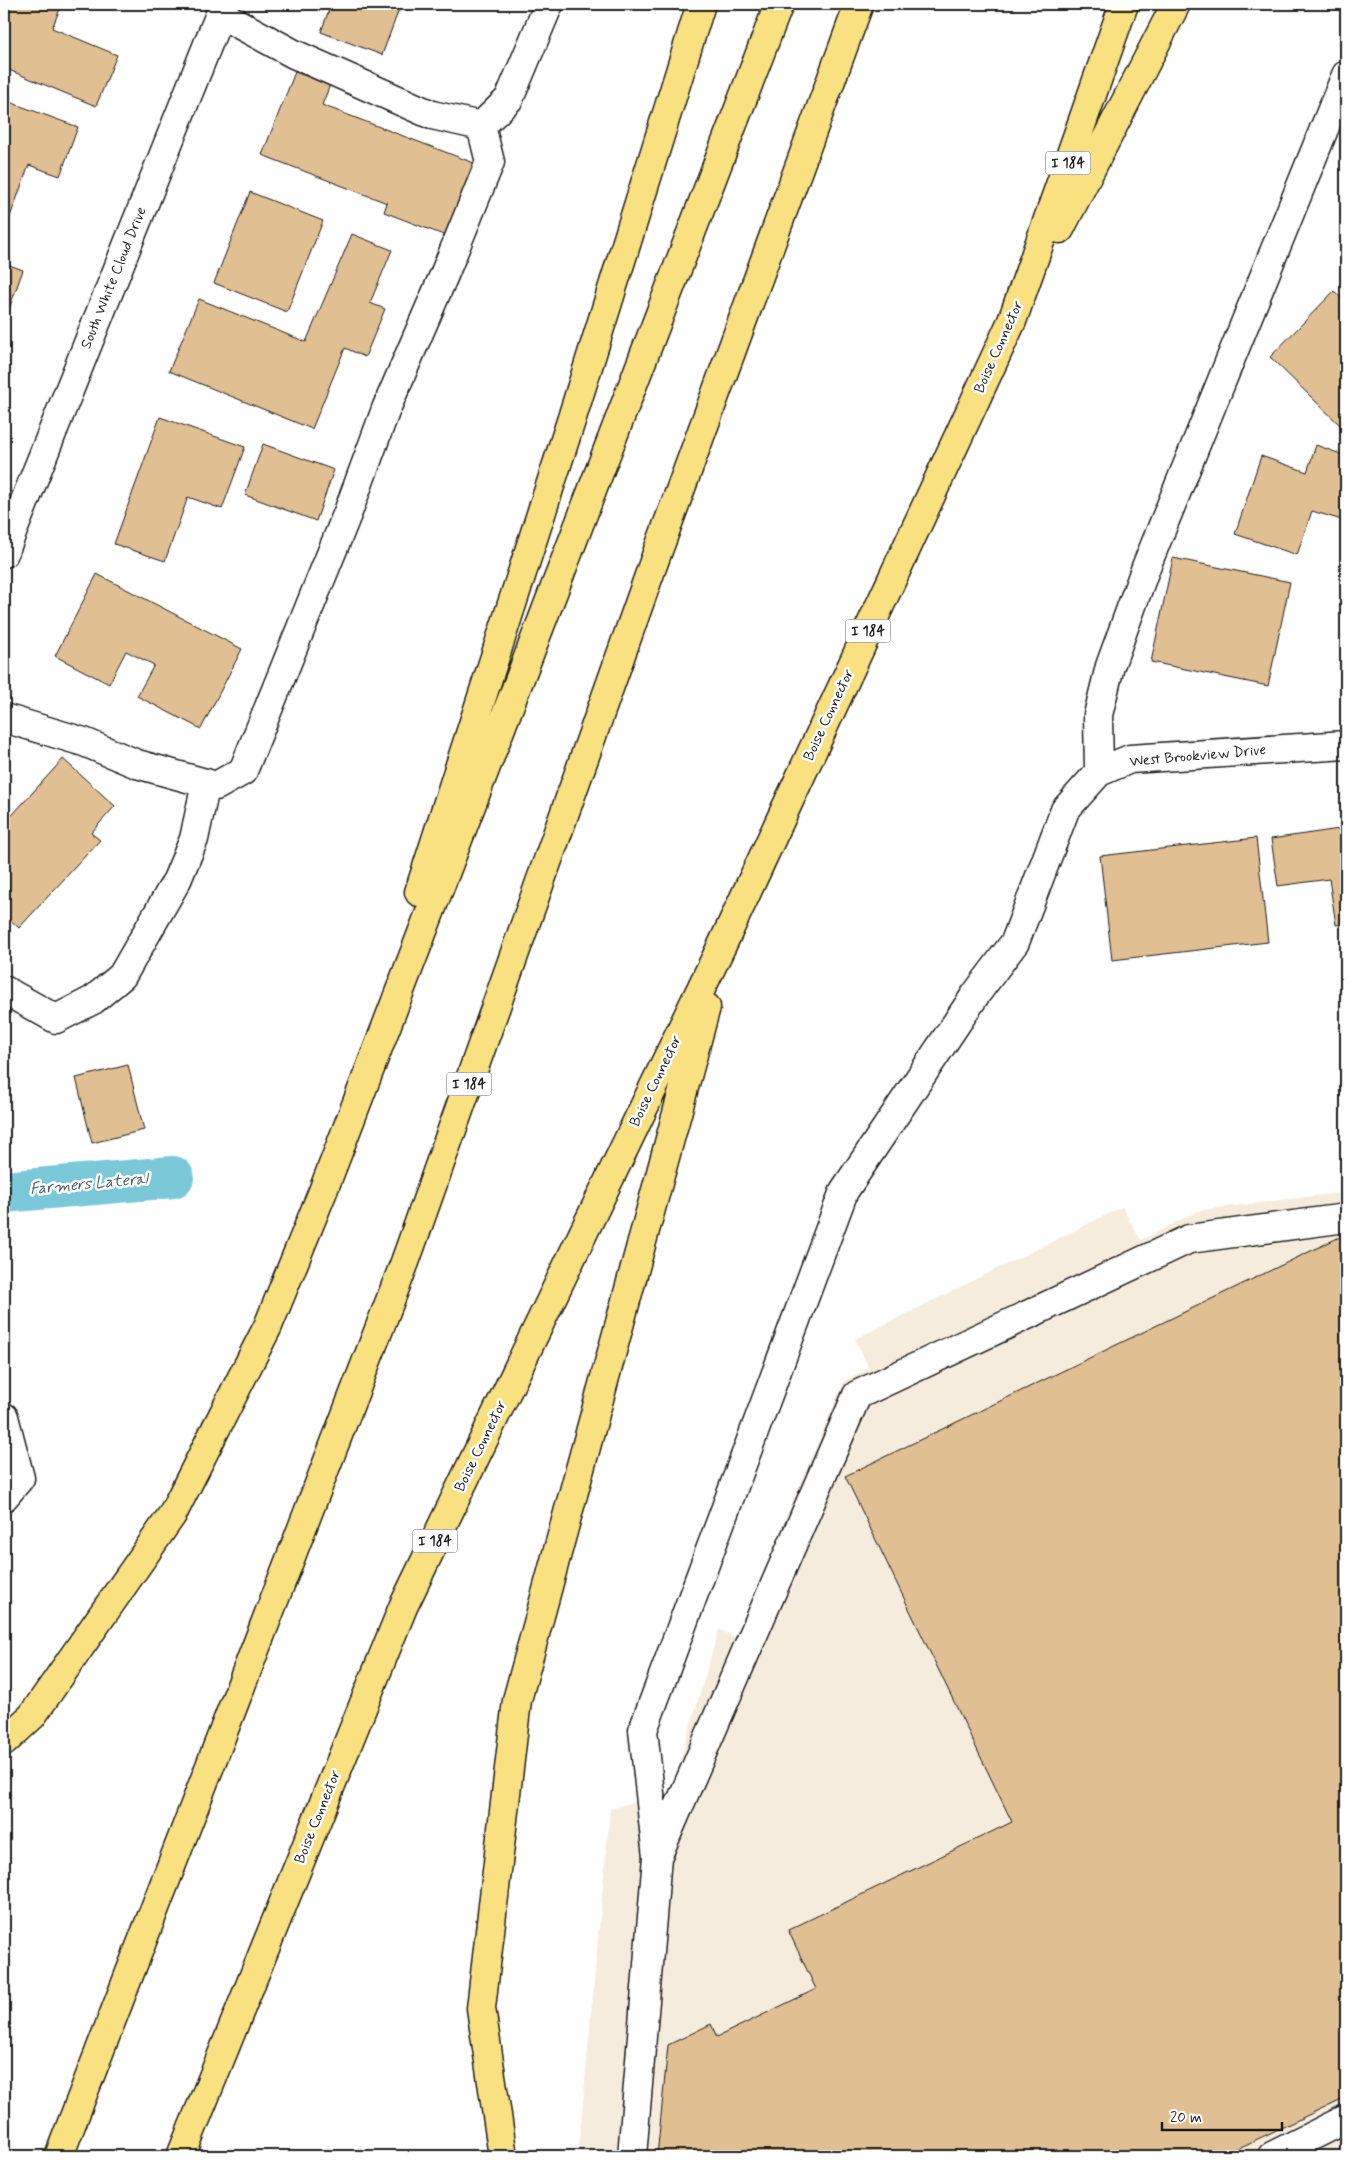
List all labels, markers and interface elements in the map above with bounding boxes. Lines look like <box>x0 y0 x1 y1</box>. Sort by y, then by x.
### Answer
road number: I 184 <box>1046 152 1090 174</box>
street label: South White Cloud Drive <box>76 204 152 352</box>
street label: Boise Connector <box>970 298 1028 396</box>
road number: I 184 <box>846 620 890 642</box>
street label: Boise Connector <box>799 666 859 764</box>
street label: West Brookview Drive <box>1129 740 1267 772</box>
street label: Boise Connector <box>625 1032 687 1130</box>
road number: I 184 <box>446 1072 492 1096</box>
water label: Farmers Lateral <box>29 1168 152 1200</box>
street label: Boise Connector <box>450 1397 512 1495</box>
road number: I 184 <box>412 1530 458 1552</box>
street label: Boise Connector <box>290 1767 346 1867</box>
scale bar <box>1162 2100 1282 2132</box>
text: 20 m <box>1170 2108 1202 2128</box>

